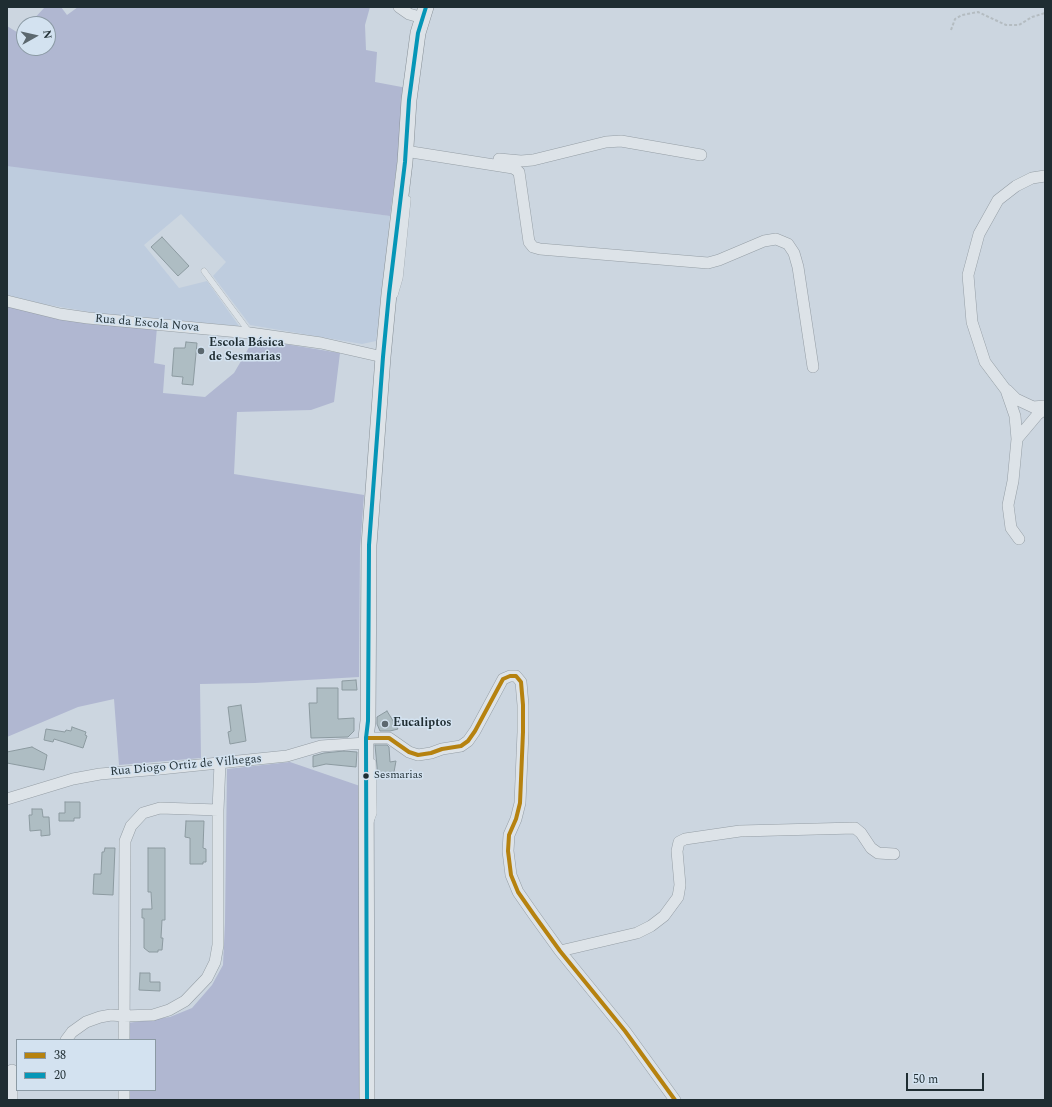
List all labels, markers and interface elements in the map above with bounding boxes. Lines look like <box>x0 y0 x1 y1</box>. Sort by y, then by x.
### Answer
north arrow <box>16 16 56 56</box>
text: N <box>38 29 56 40</box>
street label: Rua da Escola Nova <box>94 312 200 336</box>
place label: Escola Básica de Sesmarias <box>209 337 284 365</box>
marker: Escola Básica de Sesmarias <box>196 346 206 356</box>
place label: Eucaliptos <box>393 717 452 731</box>
marker: Eucaliptos <box>380 719 390 729</box>
street label: Rua Diogo Ortiz de Vilhegas <box>110 752 262 780</box>
place label: Sesmarias <box>374 769 423 783</box>
marker: Sesmarias <box>361 771 371 781</box>
legend <box>16 1039 156 1091</box>
text: 38 <box>54 1046 66 1065</box>
scale bar <box>908 1065 986 1091</box>
text: 20 <box>54 1066 66 1085</box>
text: 50 m <box>913 1070 938 1089</box>

